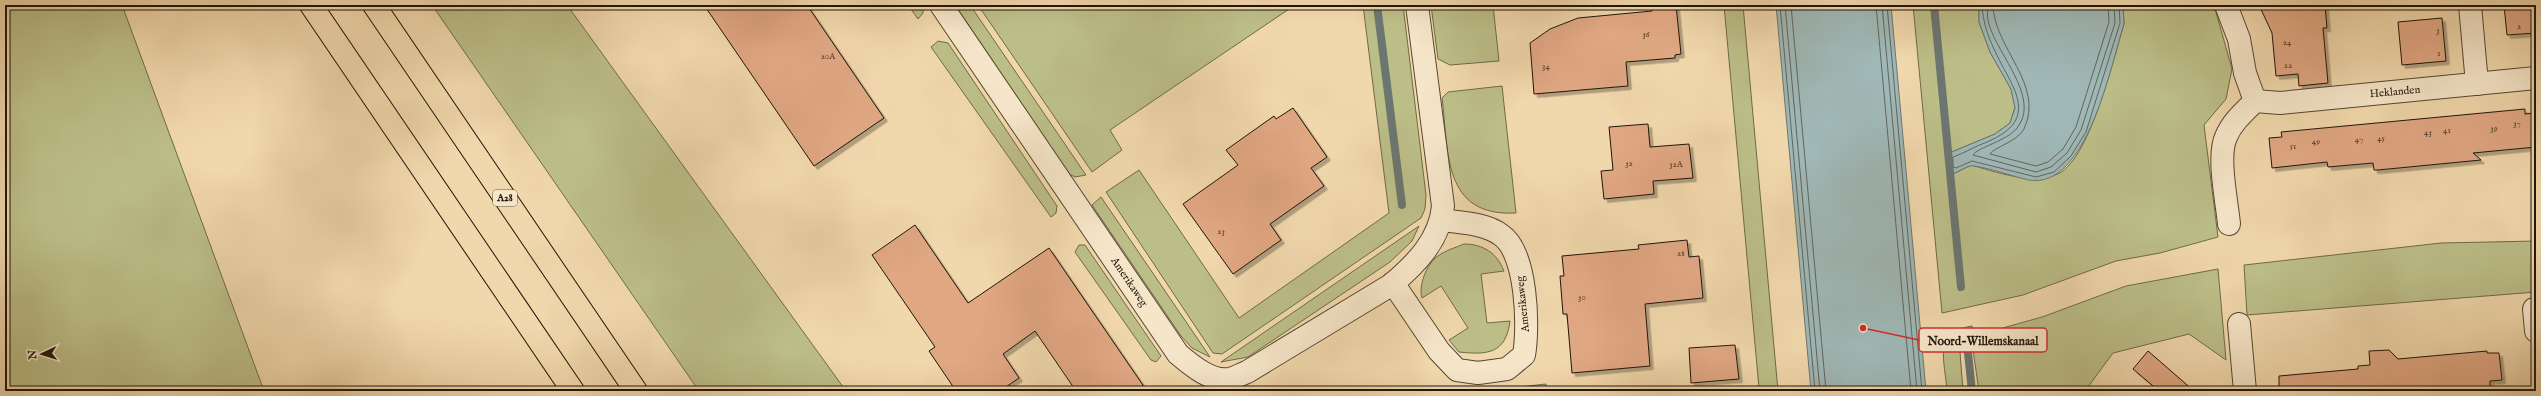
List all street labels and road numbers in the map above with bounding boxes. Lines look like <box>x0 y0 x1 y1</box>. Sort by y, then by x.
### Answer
street label: Heklanden <box>2369 83 2421 101</box>
road number: A28 <box>493 190 517 206</box>
street label: Amerikaweg <box>1107 254 1151 310</box>
street label: Amerikaweg <box>1513 274 1533 334</box>

